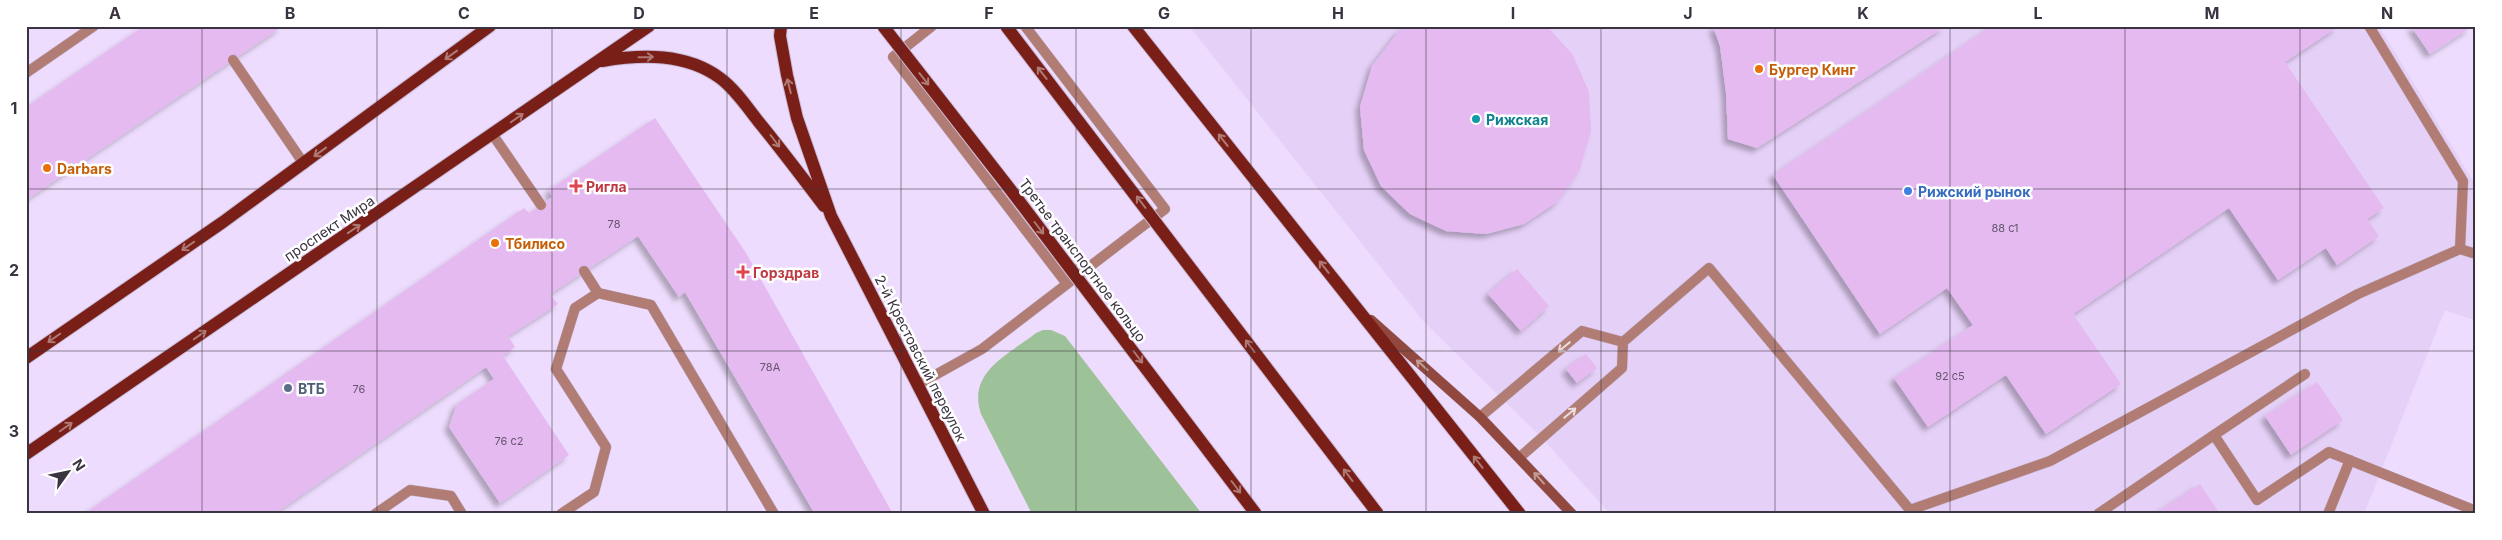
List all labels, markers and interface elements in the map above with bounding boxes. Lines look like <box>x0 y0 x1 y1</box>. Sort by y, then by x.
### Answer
text: A <box>109 3 121 23</box>
text: B <box>285 3 295 23</box>
text: C <box>458 3 470 23</box>
text: D <box>633 3 645 23</box>
text: E <box>809 3 819 23</box>
text: F <box>984 3 994 23</box>
text: G <box>1158 3 1170 23</box>
text: H <box>1332 3 1344 23</box>
text: I <box>1511 3 1515 23</box>
text: J <box>1683 3 1693 23</box>
text: K <box>1857 3 1869 23</box>
text: L <box>2033 3 2043 23</box>
text: M <box>2205 3 2219 23</box>
text: N <box>2381 3 2393 23</box>
one-way arrow <box>444 50 458 60</box>
one-way arrow <box>637 52 653 61</box>
place label: Бургер Кинг <box>1769 61 1856 78</box>
marker: Бургер Кинг <box>1753 63 1765 75</box>
one-way arrow <box>1037 67 1048 80</box>
one-way arrow <box>918 72 929 85</box>
one-way arrow <box>784 79 794 95</box>
text: 1 <box>11 98 17 118</box>
place label: Рижская <box>1486 111 1548 128</box>
one-way arrow <box>510 113 524 123</box>
marker: Рижская <box>1470 113 1482 125</box>
one-way arrow <box>769 134 780 147</box>
one-way arrow <box>1218 134 1229 147</box>
one-way arrow <box>313 147 327 157</box>
place label: Darbars <box>57 160 112 177</box>
marker: Darbars <box>41 162 53 174</box>
street label: Третье транспортное кольцо <box>1016 175 1150 345</box>
place label: Ригла <box>586 178 627 195</box>
marker: Ригла <box>570 180 582 192</box>
place label: Рижский рынок <box>1918 183 2031 200</box>
marker: Рижский рынок <box>1902 185 1914 197</box>
street label: проспект Мира <box>281 192 377 264</box>
one-way arrow <box>1136 195 1146 209</box>
house number: 78 <box>608 217 621 231</box>
one-way arrow <box>1034 221 1045 234</box>
house number: 88 с1 <box>1991 221 2019 235</box>
one-way arrow <box>346 224 360 234</box>
place label: Тбилисо <box>505 235 566 252</box>
marker: Тбилисо <box>489 237 501 249</box>
one-way arrow <box>181 241 195 251</box>
text: 2 <box>9 260 19 280</box>
one-way arrow <box>1319 260 1329 274</box>
place label: Горздрав <box>753 264 819 281</box>
marker: Горздрав <box>737 266 749 278</box>
street label: 2-й Крестовский переулок <box>872 272 971 444</box>
one-way arrow <box>193 330 207 340</box>
one-way arrow <box>47 333 61 343</box>
one-way arrow <box>1245 339 1256 352</box>
one-way arrow <box>1558 341 1571 352</box>
one-way arrow <box>1132 350 1143 363</box>
one-way arrow <box>1416 359 1429 371</box>
house number: 78А <box>760 360 781 374</box>
house number: 92 с5 <box>1935 369 1965 383</box>
place label: ВТБ <box>298 380 325 397</box>
marker: ВТБ <box>282 382 294 394</box>
house number: 76 <box>353 382 366 396</box>
one-way arrow <box>1563 408 1576 419</box>
text: 3 <box>9 421 19 441</box>
one-way arrow <box>59 422 73 432</box>
house number: 76 с2 <box>495 434 523 448</box>
north arrow <box>42 448 92 498</box>
text: N <box>69 456 89 474</box>
one-way arrow <box>1473 456 1484 469</box>
one-way arrow <box>1343 469 1354 482</box>
one-way arrow <box>1533 471 1545 484</box>
one-way arrow <box>1230 480 1241 493</box>

